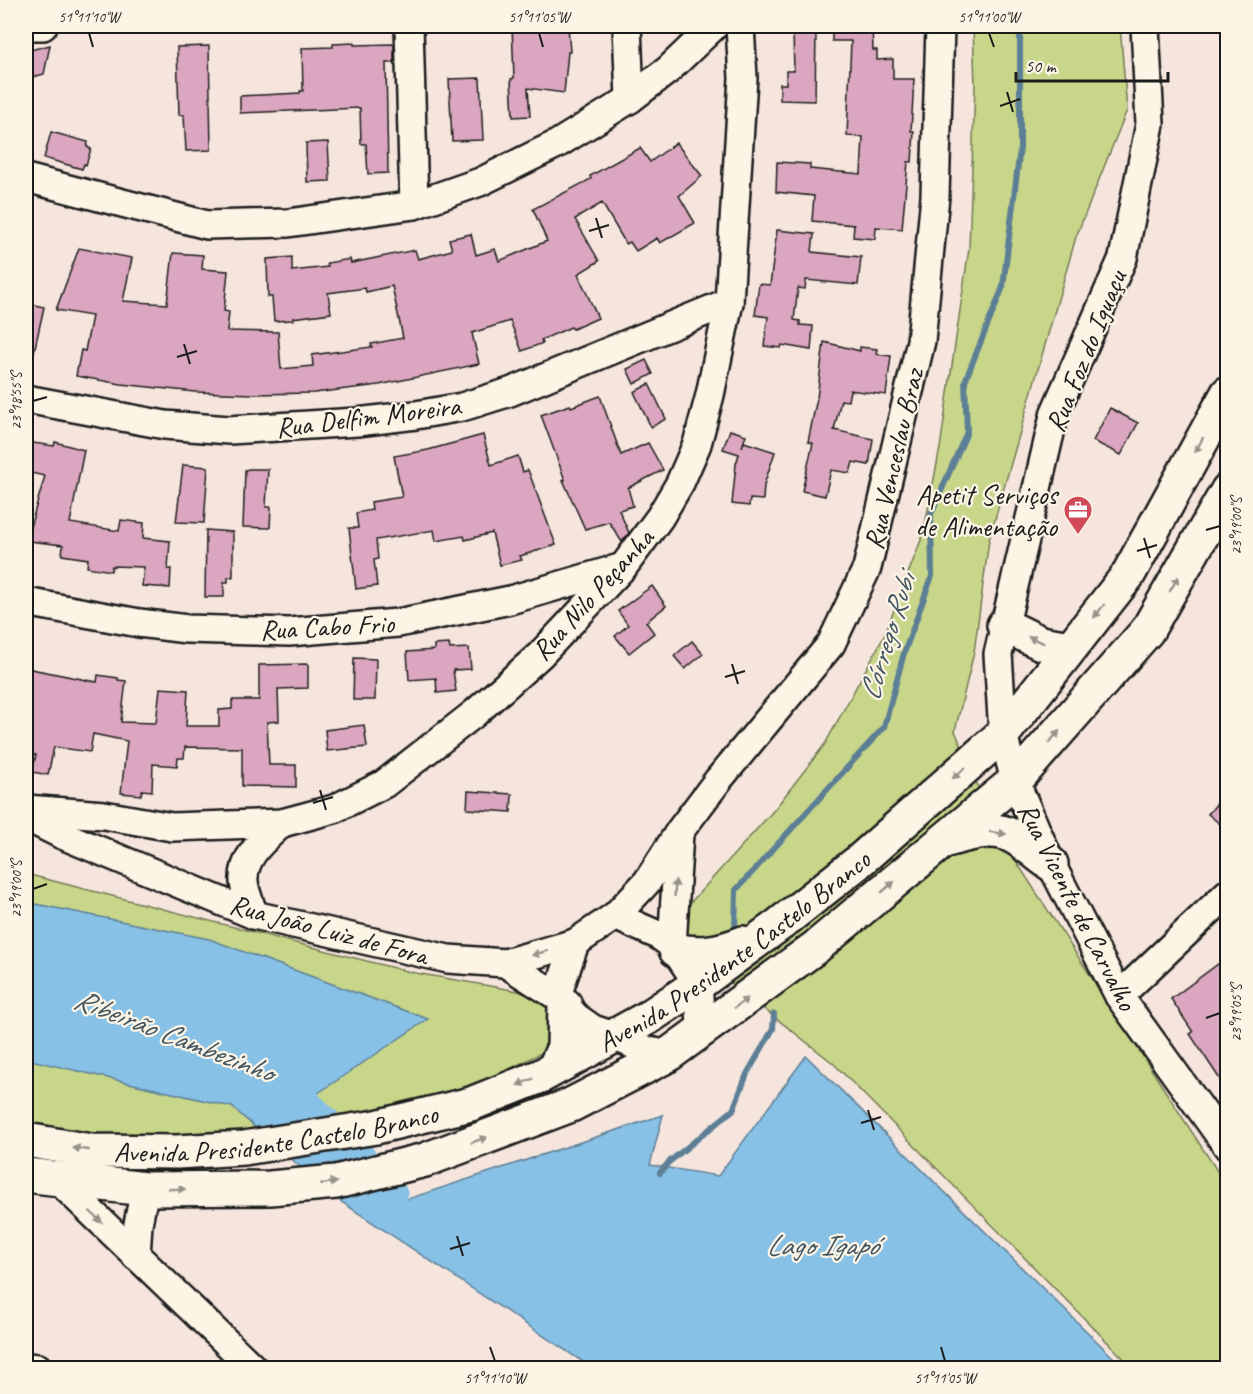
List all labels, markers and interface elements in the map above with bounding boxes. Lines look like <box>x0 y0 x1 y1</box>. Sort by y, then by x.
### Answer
text: 51°11'10"W <box>59 8 123 27</box>
text: 51°11'05"W <box>509 8 573 27</box>
text: 51°11'00"W <box>959 8 1023 27</box>
scale bar <box>1016 45 1168 83</box>
text: 50 m <box>1025 55 1058 77</box>
street label: Rua Foz do Iguaçu <box>1037 264 1134 437</box>
street label: Rua Venceslau Braz <box>856 363 932 553</box>
text: 23°18'55"S <box>7 370 26 430</box>
street label: Rua Delfim Moreira <box>274 388 464 445</box>
one-way arrow <box>1194 436 1204 453</box>
place label: Apetit Serviços de Alimentação <box>915 477 1059 544</box>
office icon: Apetit Serviços de Alimentação <box>1062 494 1094 536</box>
text: 23°19'00"S <box>1227 495 1246 555</box>
street label: Rua Nilo Peçanha <box>524 520 662 668</box>
water label: Córrego Rubi <box>850 562 926 705</box>
one-way arrow <box>1169 575 1179 592</box>
one-way arrow <box>1093 603 1106 619</box>
street label: Rua Cabo Frio <box>259 605 397 647</box>
one-way arrow <box>1026 635 1044 645</box>
one-way arrow <box>1047 730 1060 745</box>
one-way arrow <box>952 766 967 779</box>
street label: Rua Vicente de Carvalho <box>1010 796 1146 1018</box>
one-way arrow <box>989 829 1008 838</box>
street label: Avenida Presidente Castelo Branco <box>592 841 879 1060</box>
text: 23°19'00"S <box>7 858 26 918</box>
one-way arrow <box>671 879 680 898</box>
one-way arrow <box>880 880 896 893</box>
street label: Rua João Luiz de Fora <box>226 886 434 973</box>
one-way arrow <box>531 949 549 958</box>
water label: Ribeirão Cambezinho <box>69 980 284 1092</box>
text: 23°19'05"S <box>1227 982 1246 1042</box>
one-way arrow <box>732 997 748 1009</box>
one-way arrow <box>515 1077 533 1087</box>
street label: Avenida Presidente Castelo Branco <box>114 1095 443 1170</box>
one-way arrow <box>470 1134 488 1144</box>
one-way arrow <box>72 1145 91 1154</box>
one-way arrow <box>319 1178 338 1188</box>
one-way arrow <box>167 1184 186 1194</box>
one-way arrow <box>89 1210 104 1224</box>
water label: Lago Igapó <box>766 1226 886 1264</box>
text: 51°11'10"W <box>465 1369 529 1388</box>
text: 51°11'05"W <box>915 1369 979 1388</box>

